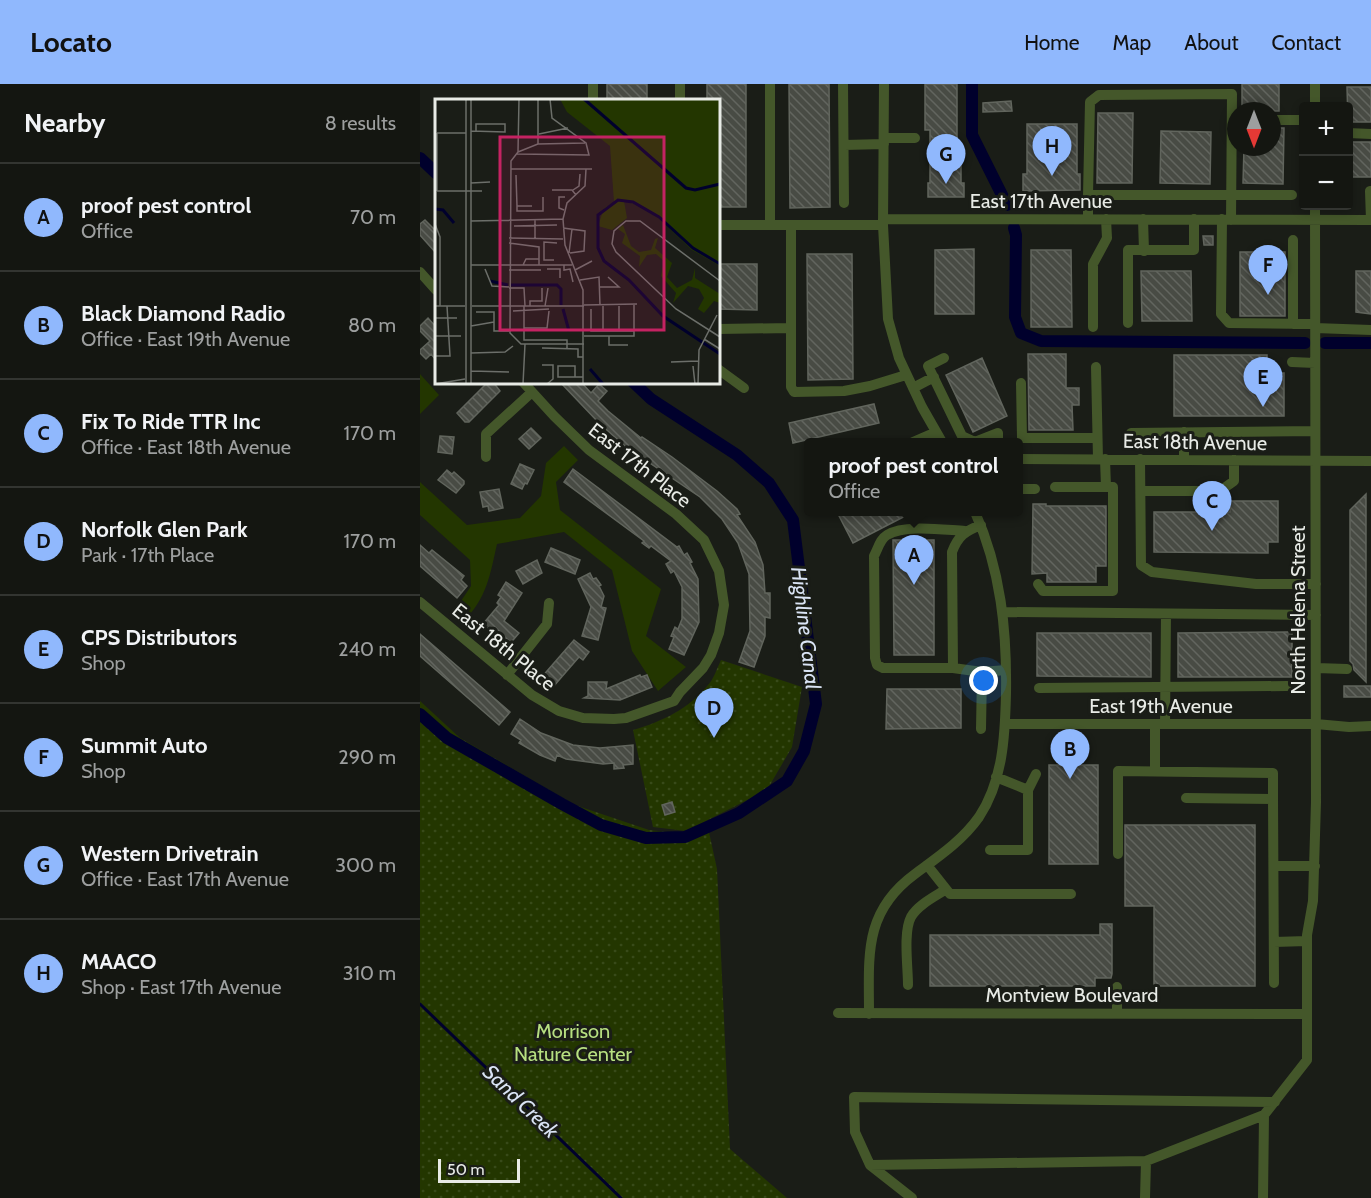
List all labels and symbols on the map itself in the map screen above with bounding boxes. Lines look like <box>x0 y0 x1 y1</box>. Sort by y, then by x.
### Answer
inset map <box>435 99 720 384</box>
north arrow <box>1227 102 1281 156</box>
pin: H <box>1032 126 1072 176</box>
pin: G <box>926 135 966 184</box>
street label: East 17th Avenue <box>970 189 1112 213</box>
pin: F <box>1248 246 1288 295</box>
pin: E <box>1244 358 1282 407</box>
street label: East 17th Place <box>584 417 696 513</box>
street label: East 18th Avenue <box>1123 429 1267 455</box>
pin: C <box>1192 482 1232 531</box>
street label: North Helena Street <box>1286 525 1310 694</box>
pin: A <box>894 536 934 585</box>
water label: Highline Canal <box>786 565 826 691</box>
street label: East 18th Place <box>448 598 560 696</box>
your location <box>969 666 998 695</box>
pin: D <box>694 688 734 738</box>
street label: East 19th Avenue <box>1089 694 1233 718</box>
pin: B <box>1050 730 1090 779</box>
street label: Montview Boulevard <box>986 983 1158 1007</box>
park label: Morrison Nature Center <box>514 1019 633 1066</box>
water label: Sand Creek <box>478 1059 565 1144</box>
scale bar <box>438 1156 520 1184</box>

